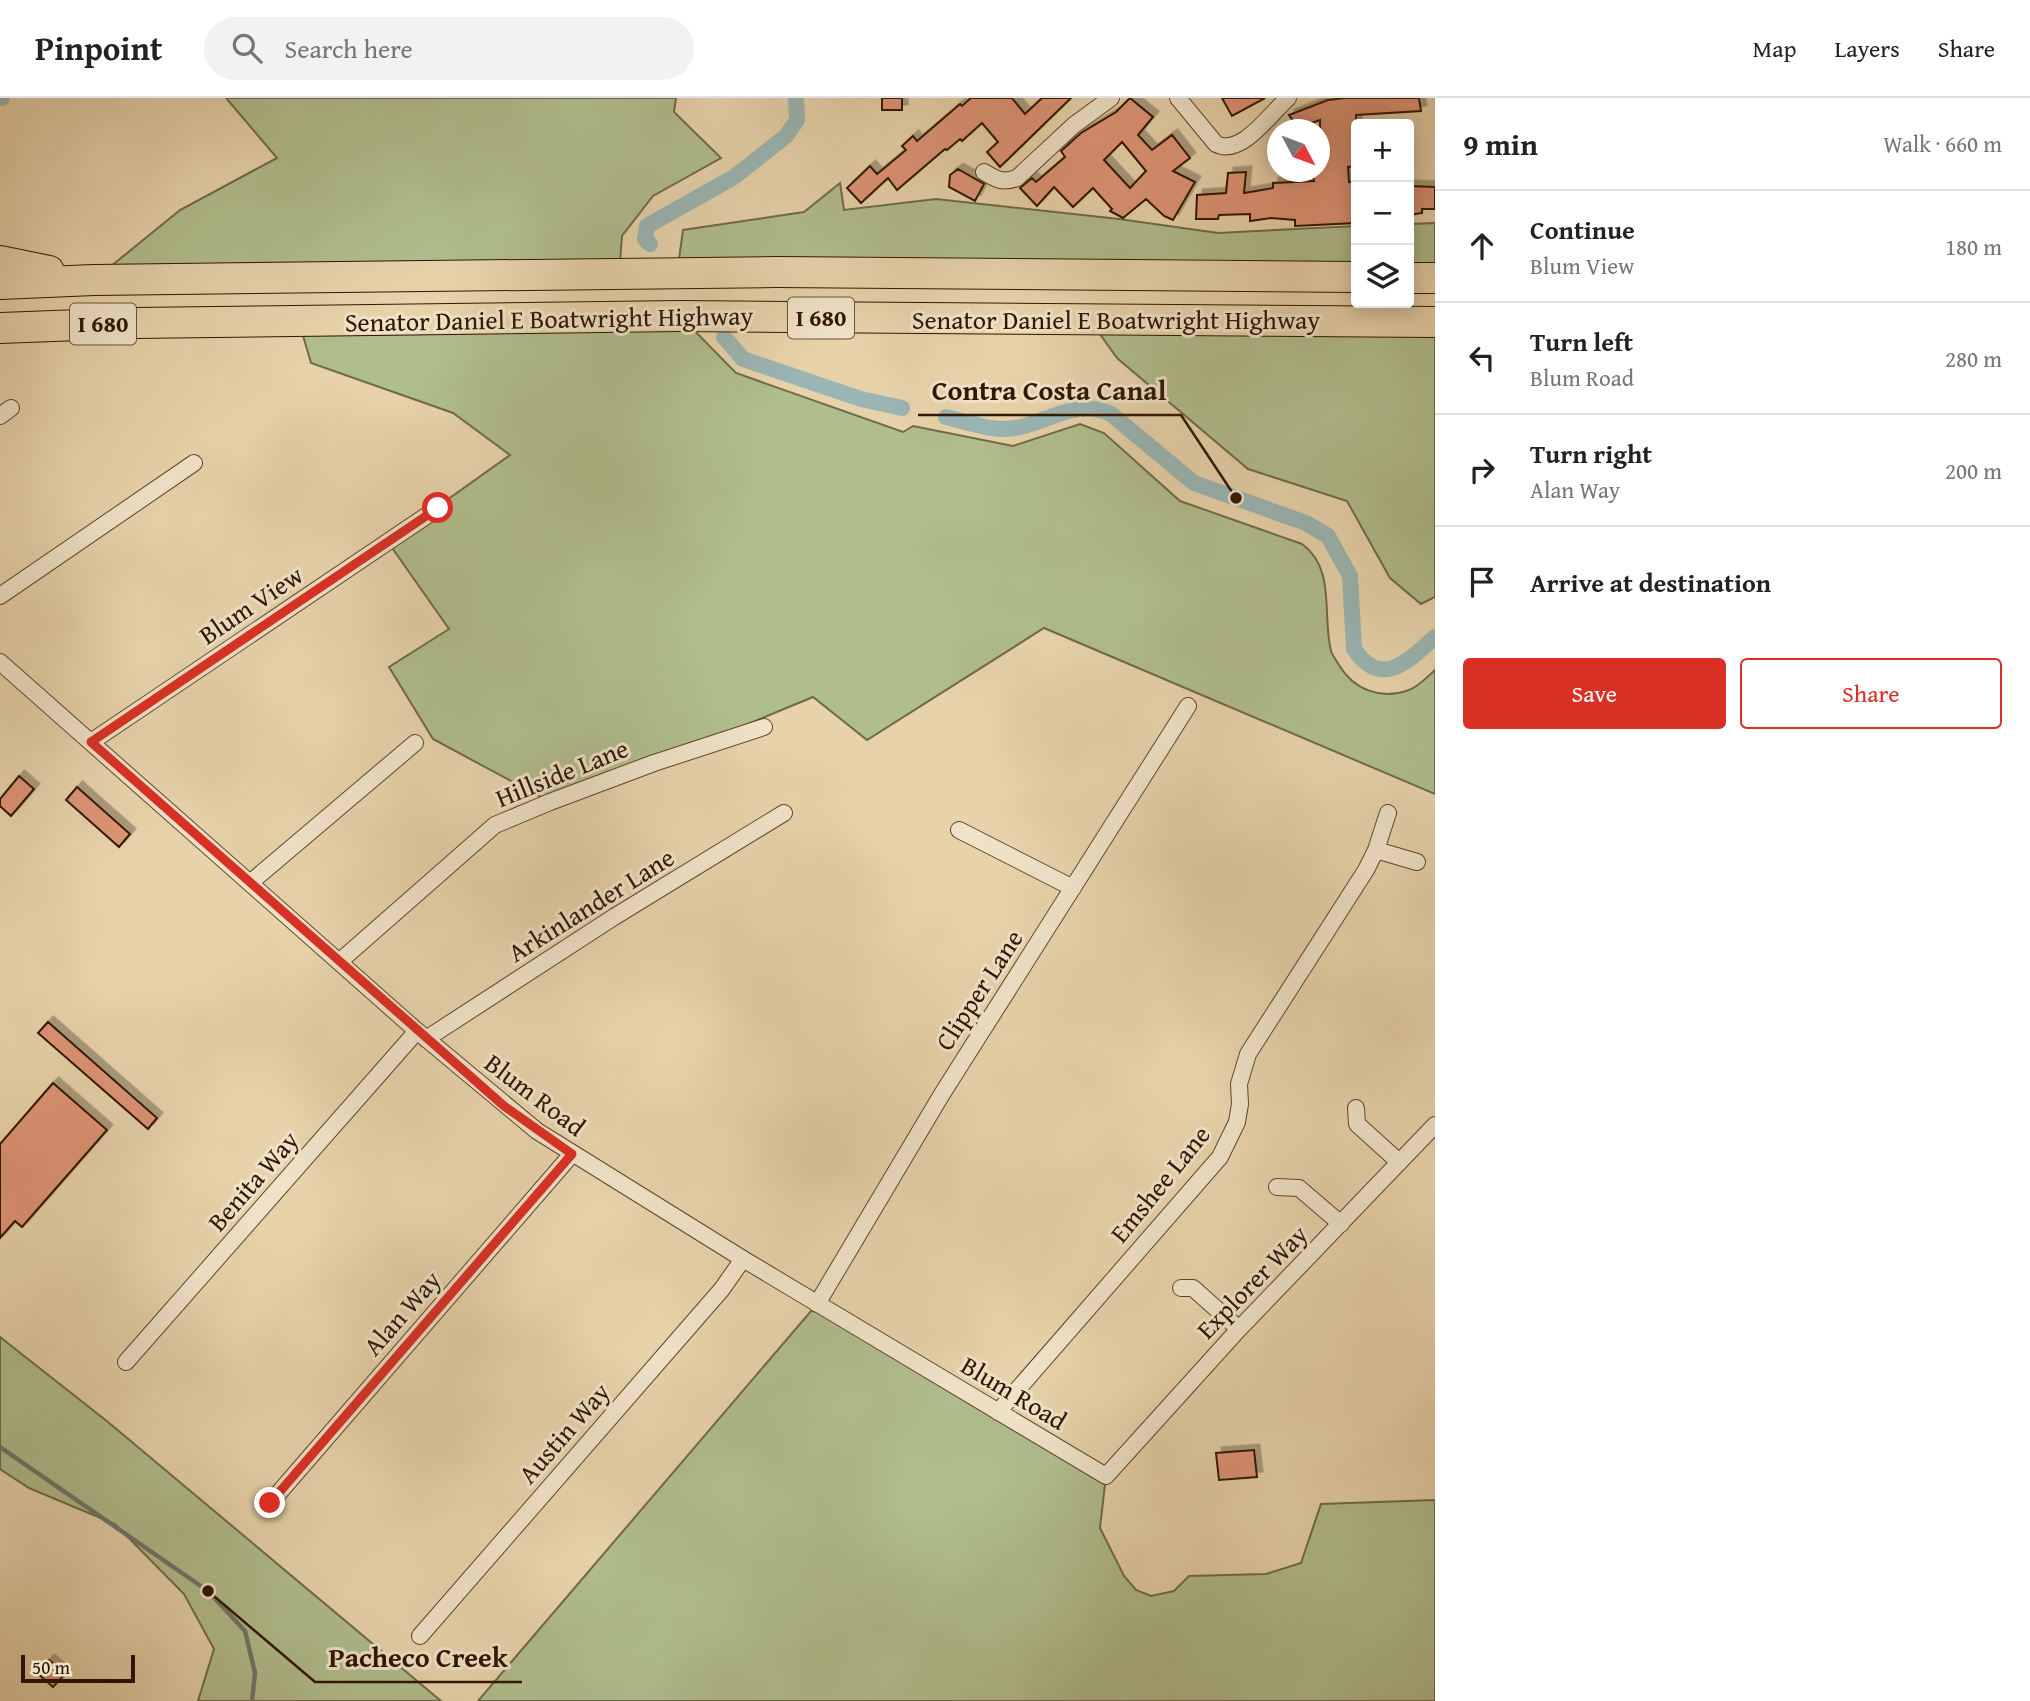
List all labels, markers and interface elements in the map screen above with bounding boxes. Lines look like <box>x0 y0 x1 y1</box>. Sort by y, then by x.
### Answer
search box <box>204 17 694 80</box>
text: Pinpoint <box>35 24 162 72</box>
icon: search <box>228 29 266 67</box>
text: Search here <box>284 29 413 68</box>
text: Map <box>1753 31 1796 66</box>
text: Layers <box>1834 31 1900 66</box>
text: Share <box>1938 31 1995 66</box>
north arrow <box>1267 119 1330 182</box>
map controls <box>1351 119 1414 308</box>
button: + <box>1351 119 1414 182</box>
text: 9 min <box>1463 122 1538 166</box>
text: Walk · 660 m <box>1883 127 2002 160</box>
button: − <box>1351 182 1414 245</box>
text: Continue <box>1530 210 1635 249</box>
icon: ahead <box>1463 227 1501 265</box>
text: 180 m <box>1945 230 2002 263</box>
button: layers <box>1351 245 1414 308</box>
text: Blum View <box>1530 249 1634 282</box>
street label: Senator Daniel E Boatwright Highway <box>344 295 754 342</box>
road number: I 680 <box>788 298 854 338</box>
street label: Senator Daniel E Boatwright Highway <box>912 300 1320 339</box>
road number: I 680 <box>70 304 136 344</box>
text: Turn left <box>1530 322 1633 361</box>
icon: left <box>1463 339 1501 377</box>
text: 280 m <box>1945 342 2002 375</box>
text: Blum Road <box>1530 361 1634 394</box>
callout: Contra Costa Canal <box>918 366 1181 415</box>
text: Contra Costa Canal <box>932 369 1167 410</box>
text: Turn right <box>1530 434 1652 473</box>
icon: right <box>1463 451 1501 489</box>
text: 200 m <box>1945 454 2002 487</box>
text: Alan Way <box>1530 473 1620 506</box>
route start <box>422 492 453 523</box>
street label: Blum View <box>191 555 311 654</box>
icon: arrive <box>1463 563 1501 601</box>
text: Arrive at destination <box>1530 563 1771 602</box>
button: Save <box>1463 658 1726 729</box>
button: Share <box>1740 658 2002 729</box>
street label: Hillside Lane <box>489 728 634 817</box>
street label: Arkinlander Lane <box>500 838 682 971</box>
street label: Clipper Lane <box>925 922 1032 1058</box>
street label: Blum Road <box>477 1044 594 1146</box>
street label: Emshee Lane <box>1100 1117 1219 1251</box>
street label: Benita Way <box>198 1122 308 1240</box>
street label: Explorer Way <box>1187 1215 1317 1348</box>
street label: Alan Way <box>353 1261 450 1364</box>
street label: Blum Road <box>954 1346 1075 1440</box>
street label: Austin Way <box>508 1373 619 1492</box>
route end <box>254 1487 285 1518</box>
callout: Pacheco Creek <box>315 1633 522 1682</box>
text: Pacheco Creek <box>328 1636 509 1677</box>
scale bar <box>21 1652 135 1684</box>
text: 50 m <box>32 1653 70 1681</box>

